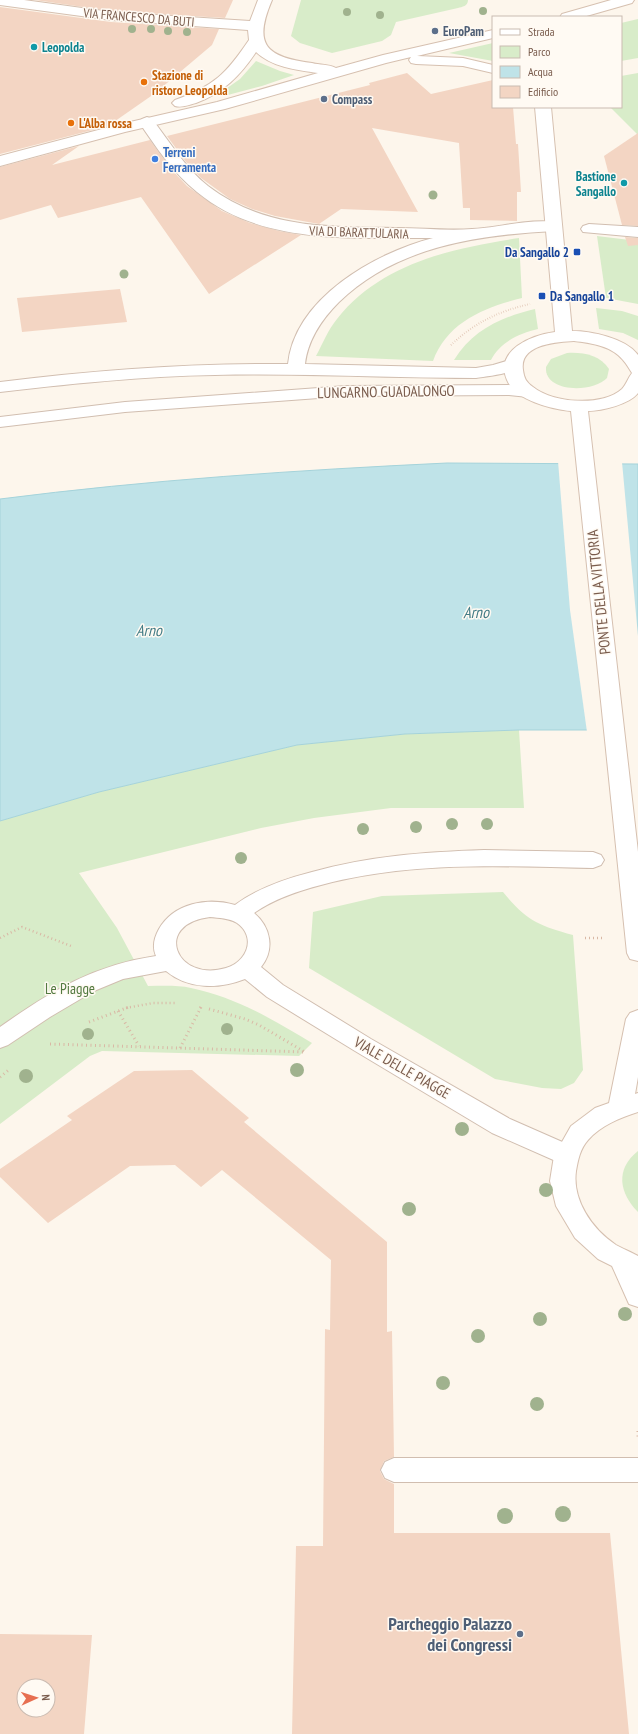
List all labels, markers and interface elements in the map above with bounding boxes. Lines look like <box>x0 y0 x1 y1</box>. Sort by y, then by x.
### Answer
street label: VIA FRANCESCO DA BUTI <box>82 4 195 31</box>
legend <box>492 16 622 108</box>
place label: EuroPam <box>443 23 484 40</box>
text: Strada <box>528 24 555 39</box>
marker: EuroPam <box>430 26 440 36</box>
place label: Leopolda <box>42 39 84 56</box>
marker: Leopolda <box>29 42 39 52</box>
text: Parco <box>528 44 550 59</box>
text: Acqua <box>528 64 553 79</box>
place label: Stazione di ristoro Leopolda <box>152 67 228 99</box>
marker: Stazione di ristoro Leopolda <box>139 77 149 87</box>
text: Edificio <box>528 84 558 99</box>
place label: Compass <box>332 91 373 108</box>
marker: Compass <box>319 94 329 104</box>
place label: L'Alba rossa <box>79 115 132 132</box>
marker: L'Alba rossa <box>66 118 76 128</box>
place label: Terreni Ferramenta <box>163 144 216 176</box>
marker: Terreni Ferramenta <box>150 154 160 164</box>
place label: Bastione Sangallo <box>576 168 616 200</box>
marker: Bastione Sangallo <box>619 178 629 188</box>
street label: VIA DI BARATTULARIA <box>308 222 410 243</box>
place label: Da Sangallo 2 <box>505 244 569 261</box>
marker: Da Sangallo 2 <box>572 247 582 257</box>
place label: Da Sangallo 1 <box>550 288 614 305</box>
marker: Da Sangallo 1 <box>537 291 547 301</box>
street label: LUNGARNO GUADALONGO <box>317 381 455 402</box>
street label: PONTE DELLA VITTORIA <box>582 528 614 655</box>
water label: Arno <box>463 602 490 622</box>
water label: Arno <box>136 620 163 640</box>
park label: Le Piagge <box>45 979 95 998</box>
street label: VIALE DELLE PIAGGE <box>350 1032 454 1103</box>
place label: Parcheggio Palazzo dei Congressi <box>388 1612 512 1656</box>
marker: Parcheggio Palazzo dei Congressi <box>515 1629 525 1639</box>
north arrow <box>16 1678 56 1718</box>
text: N <box>39 1694 53 1701</box>

